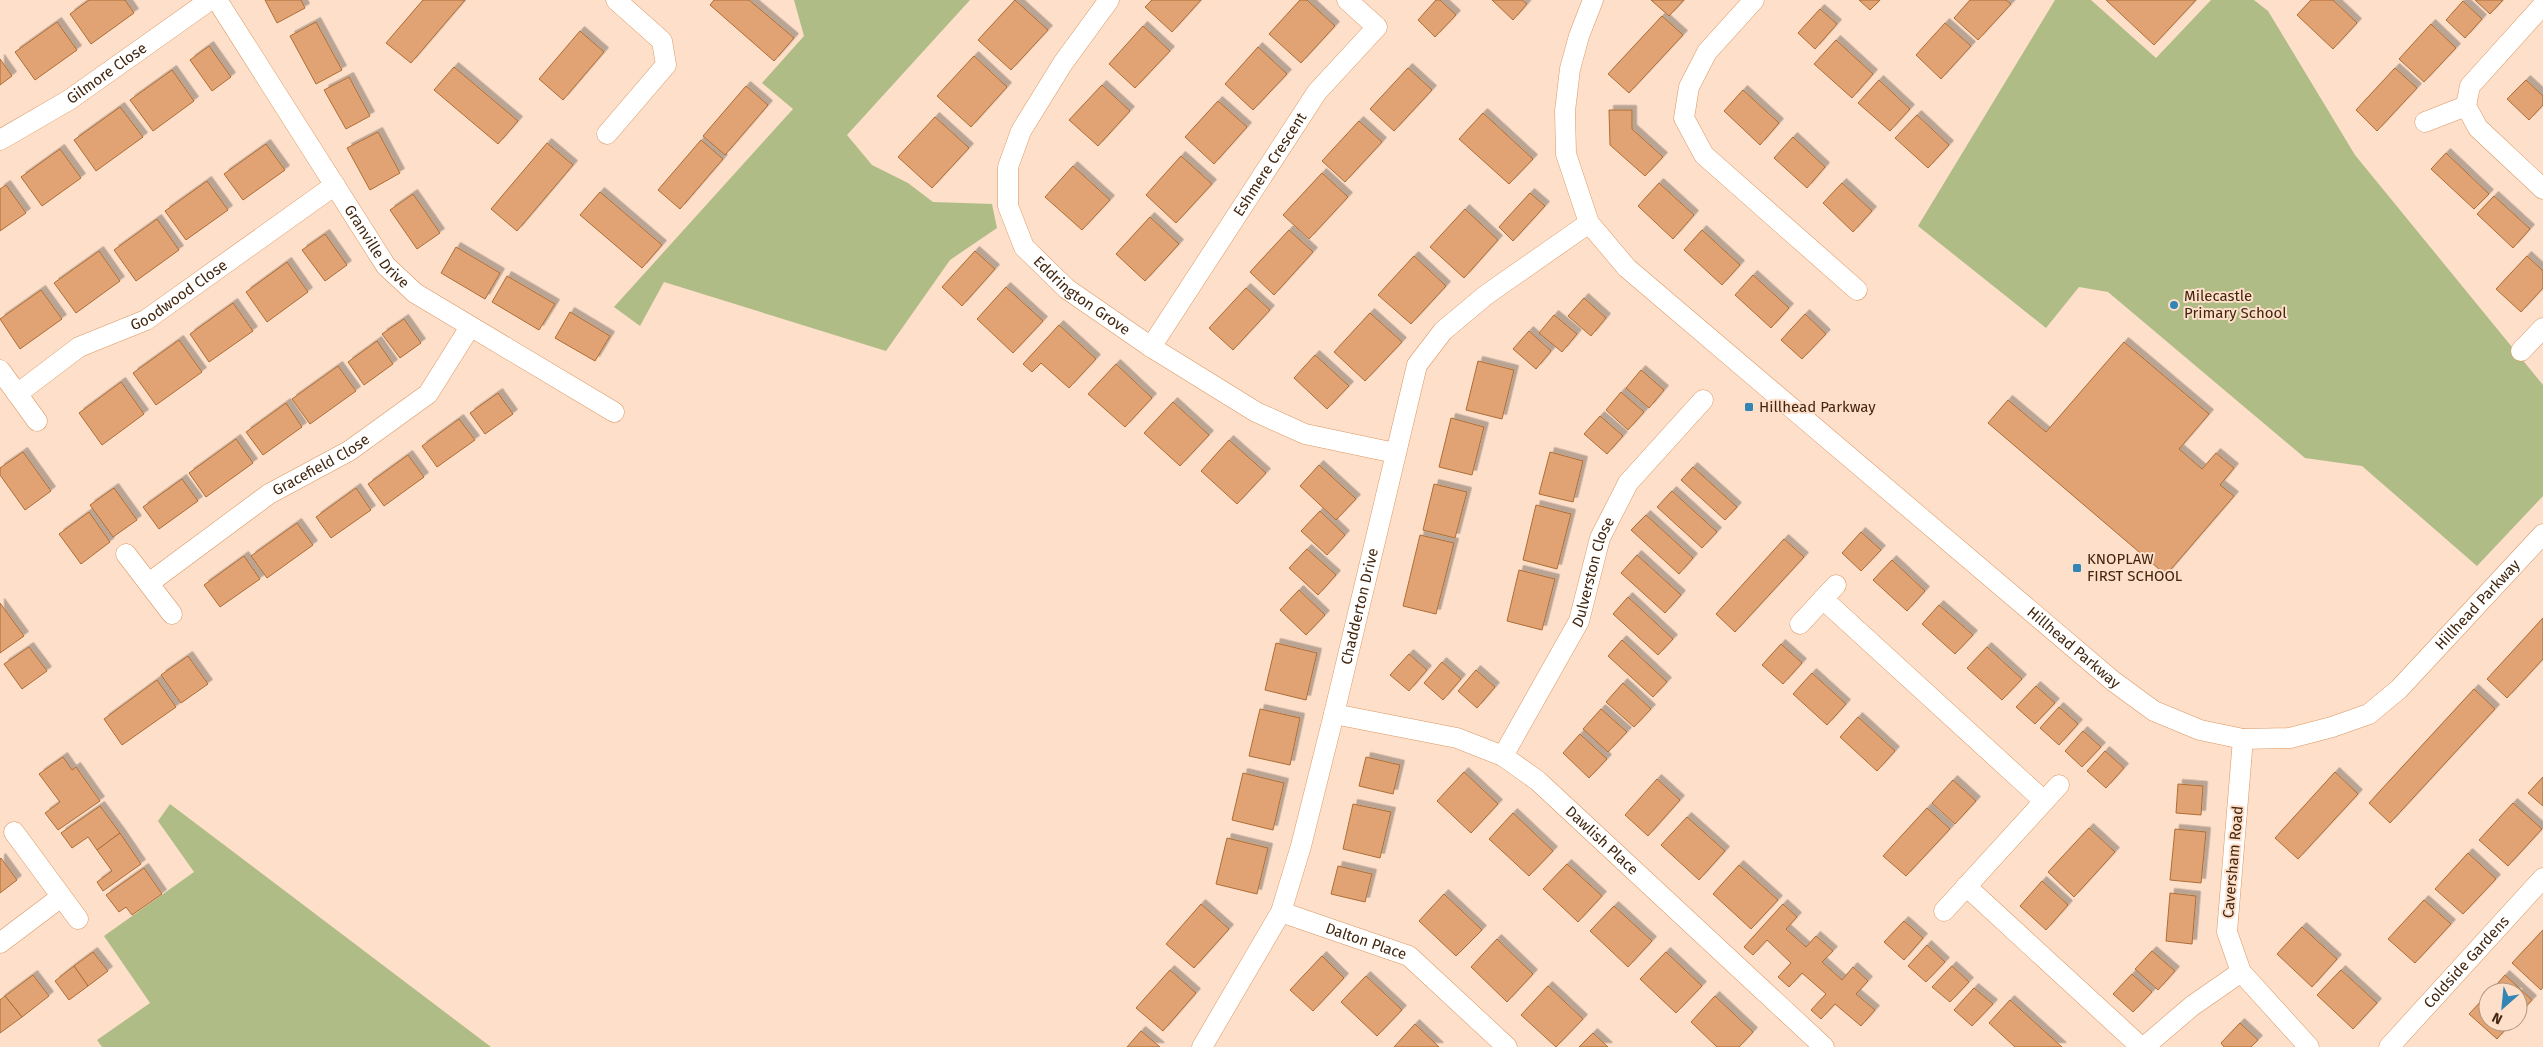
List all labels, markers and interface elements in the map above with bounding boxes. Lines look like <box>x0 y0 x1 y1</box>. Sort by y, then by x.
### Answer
street label: Gilmore Close <box>63 39 150 108</box>
street label: Eshmere Crescent <box>1230 108 1311 220</box>
street label: Granville Drive <box>340 201 413 292</box>
street label: Eddrington Grove <box>1030 252 1134 339</box>
street label: Goodwood Close <box>128 256 231 334</box>
place label: Milecastle Primary School <box>2184 287 2287 322</box>
marker: Milecastle Primary School <box>2168 299 2180 311</box>
place label: Hillhead Parkway <box>1759 398 1876 416</box>
marker: Hillhead Parkway <box>1743 401 1755 413</box>
street label: Gracefield Close <box>269 430 373 499</box>
street label: Dulverston Close <box>1568 514 1618 631</box>
street label: Chadderton Drive <box>1337 546 1382 666</box>
place label: KNOPLAW FIRST SCHOOL <box>2087 550 2183 585</box>
street label: Hillhead Parkway <box>2431 555 2524 653</box>
marker: KNOPLAW FIRST SCHOOL <box>2071 562 2083 574</box>
street label: Hillhead Parkway <box>2023 603 2124 693</box>
street label: Dawlish Place <box>1562 802 1642 879</box>
street label: Caversham Road <box>2219 805 2247 919</box>
street label: Coldside Gardens <box>2420 912 2513 1012</box>
street label: Dalton Place <box>1323 919 1409 964</box>
north arrow <box>2478 982 2528 1032</box>
text: N <box>2489 1008 2505 1028</box>

